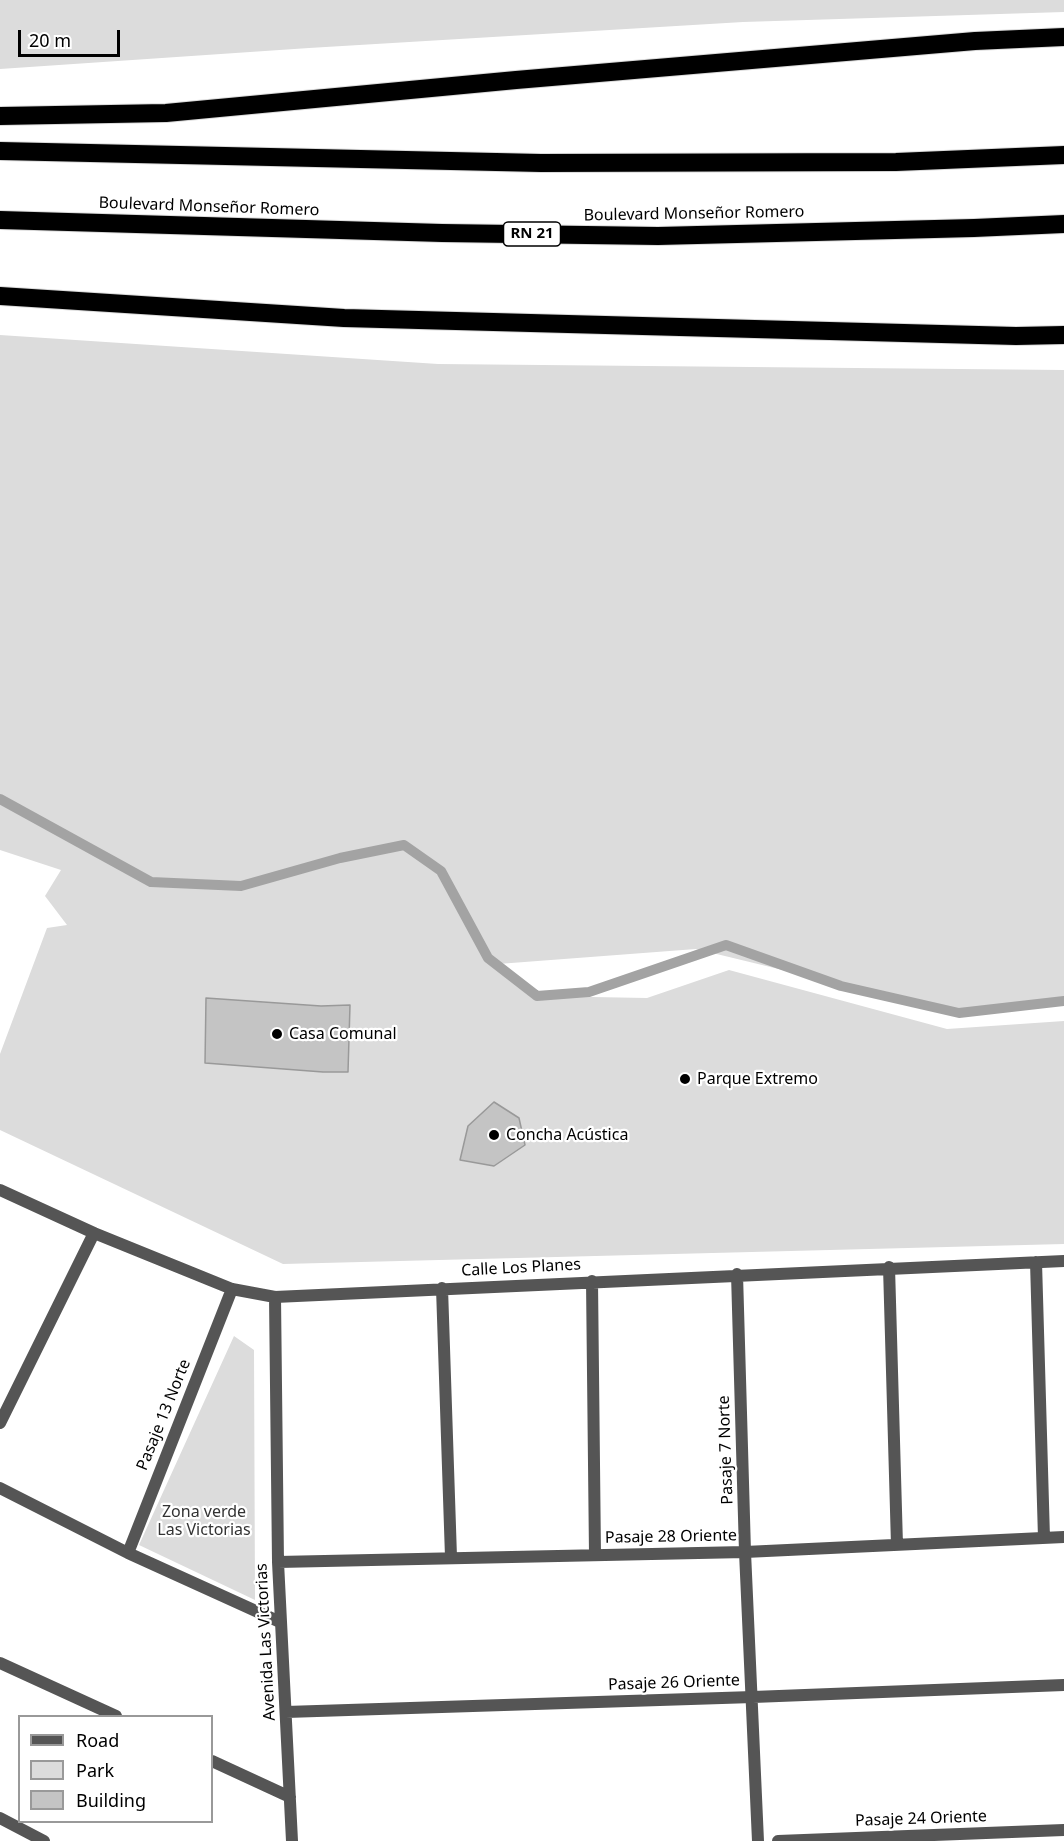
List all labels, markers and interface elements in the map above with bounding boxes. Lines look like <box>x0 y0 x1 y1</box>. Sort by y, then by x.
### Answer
scale bar <box>21 18 123 56</box>
text: 20 m <box>29 28 71 52</box>
street label: Boulevard Monseñor Romero <box>98 194 320 220</box>
street label: Boulevard Monseñor Romero <box>583 202 805 226</box>
road number: RN 21 <box>504 222 560 246</box>
place label: Casa Comunal <box>289 1024 397 1044</box>
marker: Casa Comunal <box>270 1027 284 1041</box>
place label: Parque Extremo <box>697 1069 818 1089</box>
marker: Parque Extremo <box>678 1072 692 1086</box>
place label: Concha Acústica <box>506 1125 628 1145</box>
marker: Concha Acústica <box>487 1128 501 1142</box>
street label: Calle Los Planes <box>461 1255 581 1281</box>
street label: Pasaje 13 Norte <box>133 1357 195 1473</box>
street label: Pasaje 7 Norte <box>715 1395 737 1505</box>
park label: Zona verde Las Victorias <box>157 1502 251 1540</box>
street label: Pasaje 28 Oriente <box>605 1526 737 1548</box>
street label: Avenida Las Victorias <box>252 1563 280 1721</box>
street label: Pasaje 26 Oriente <box>608 1671 740 1695</box>
legend <box>18 1715 213 1823</box>
text: Road <box>76 1728 119 1752</box>
text: Park <box>76 1758 114 1782</box>
text: Building <box>76 1788 146 1812</box>
street label: Pasaje 24 Oriente <box>855 1807 987 1831</box>

